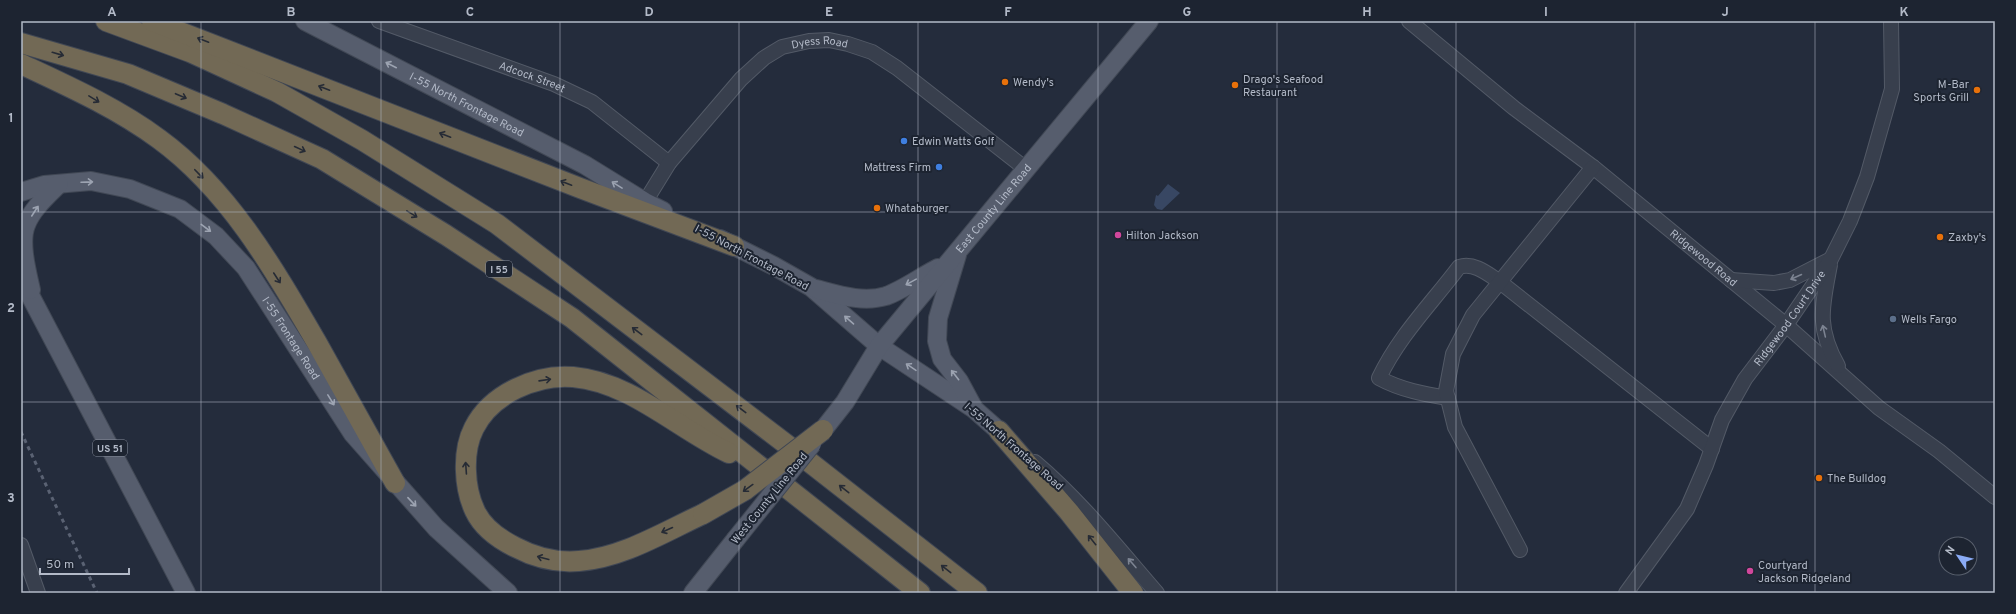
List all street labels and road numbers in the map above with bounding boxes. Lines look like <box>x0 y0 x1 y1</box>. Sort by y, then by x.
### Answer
street label: Dyess Road <box>790 34 849 53</box>
street label: Adcock Street <box>497 59 567 96</box>
street label: I-55 North Frontage Road <box>407 70 526 140</box>
street label: East County Line Road <box>953 162 1035 256</box>
street label: I-55 North Frontage Road <box>692 222 811 294</box>
street label: Ridgewood Road <box>1667 227 1740 290</box>
road number: I 55 <box>486 261 512 277</box>
street label: Ridgewood Court Drive <box>1751 268 1829 369</box>
street label: I-55 Frontage Road <box>258 294 322 383</box>
street label: I-55 North Frontage Road <box>961 400 1066 494</box>
road number: US 51 <box>93 440 127 456</box>
street label: West County Line Road <box>729 450 811 547</box>

